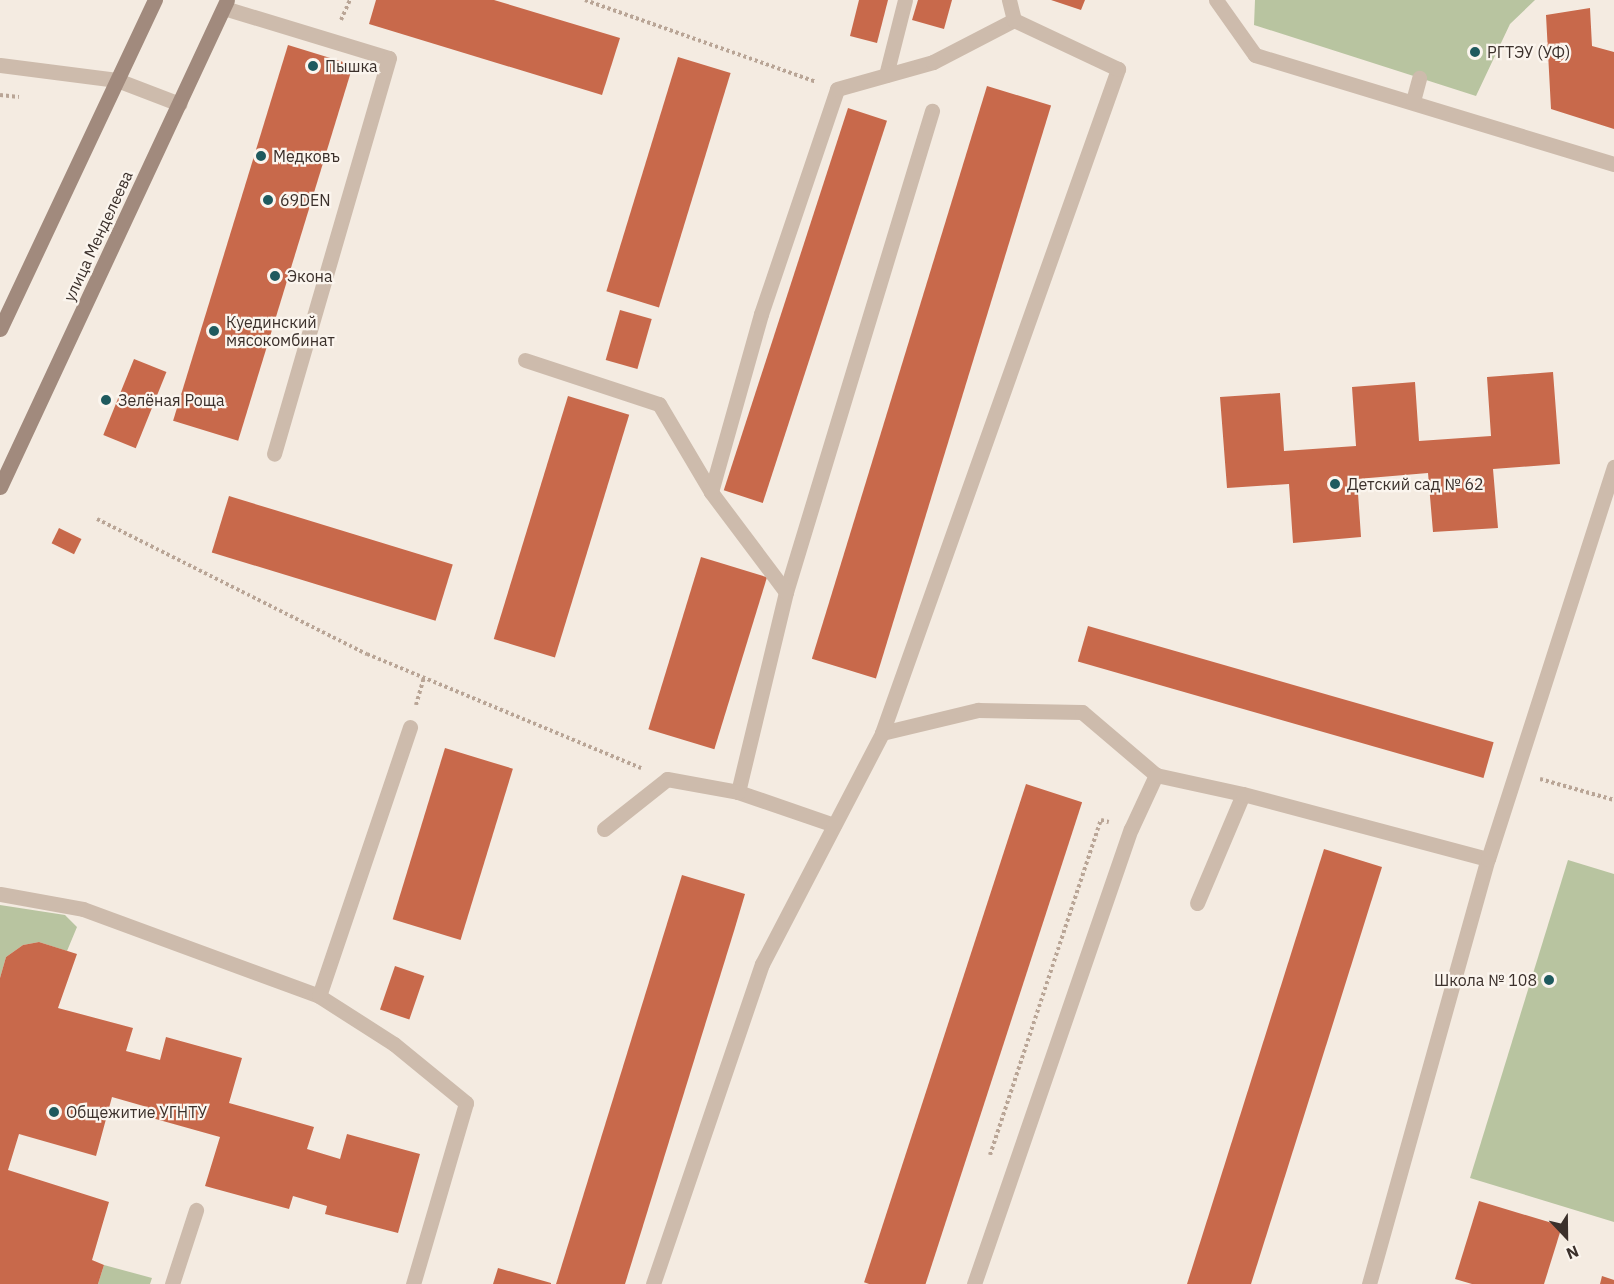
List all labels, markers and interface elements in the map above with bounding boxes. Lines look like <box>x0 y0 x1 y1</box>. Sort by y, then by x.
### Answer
place label: РГТЭУ (УФ) <box>1487 42 1570 62</box>
marker: РГТЭУ (УФ) <box>1468 45 1482 59</box>
place label: Пышка <box>325 56 378 76</box>
marker: Пышка <box>306 59 320 73</box>
place label: Медковъ <box>273 146 340 166</box>
marker: Медковъ <box>254 149 268 163</box>
street label: улица Менделеева <box>59 168 137 304</box>
place label: 69DEN <box>280 190 331 210</box>
marker: 69DEN <box>261 193 275 207</box>
place label: Экона <box>287 266 333 286</box>
marker: Экона <box>268 269 282 283</box>
place label: Куединский мясокомбинат <box>226 312 335 350</box>
marker: Куединский мясокомбинат <box>207 324 221 338</box>
place label: Зелёная Роща <box>118 390 224 410</box>
marker: Зелёная Роща <box>99 393 113 407</box>
place label: Детский сад № 62 <box>1347 474 1484 494</box>
marker: Детский сад № 62 <box>1328 477 1342 491</box>
place label: Школа № 108 <box>1434 970 1537 990</box>
marker: Школа № 108 <box>1542 973 1556 987</box>
place label: Общежитие УГНТУ <box>66 1102 207 1122</box>
marker: Общежитие УГНТУ <box>47 1105 61 1119</box>
north arrow <box>1536 1206 1596 1266</box>
text: N <box>1564 1241 1582 1264</box>

